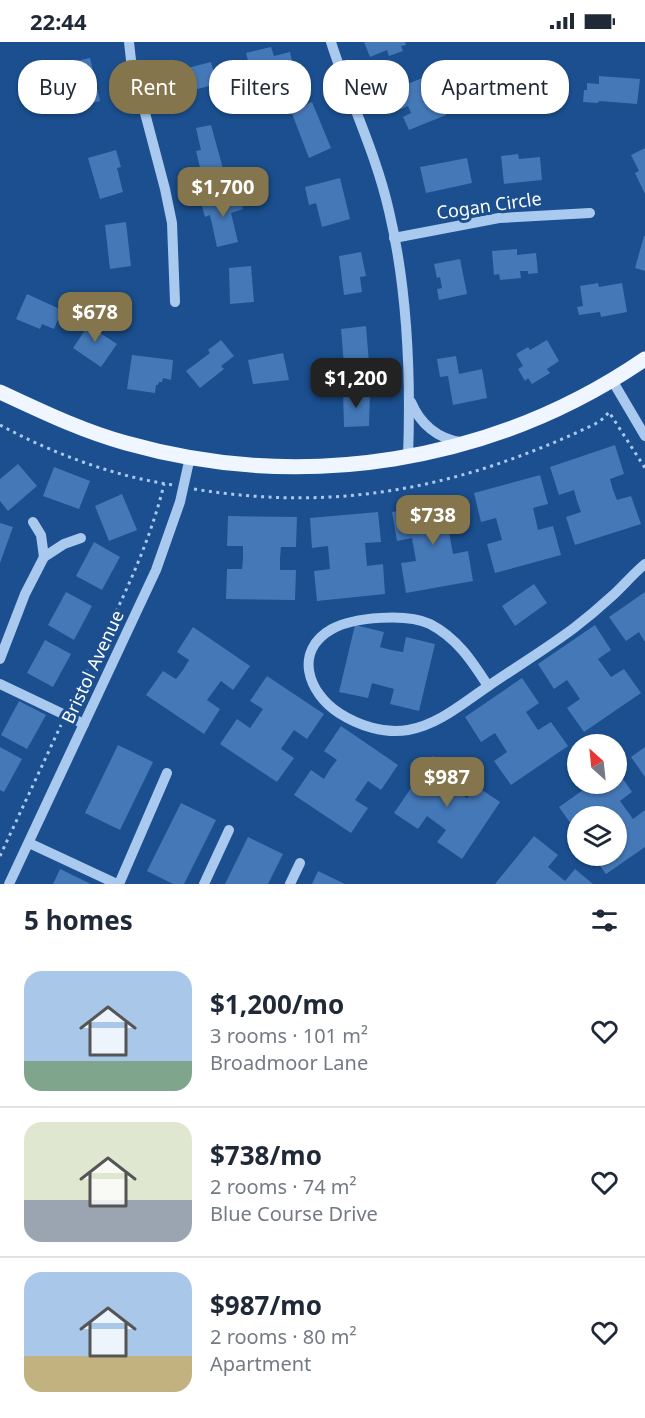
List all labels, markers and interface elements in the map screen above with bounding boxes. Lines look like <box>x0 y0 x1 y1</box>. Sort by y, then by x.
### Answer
text: 22:44 <box>30 6 87 36</box>
chip: Buy <box>18 60 97 114</box>
chip: Rent <box>109 60 197 114</box>
chip: Filters <box>209 60 311 114</box>
chip: New <box>323 60 409 114</box>
chip: Apartment <box>421 60 569 114</box>
pin: $1,700 <box>174 167 272 218</box>
text: $1,700 <box>192 173 254 200</box>
street label: Cogan Circle <box>435 186 543 224</box>
pin: $678 <box>59 292 131 343</box>
text: $678 <box>72 298 118 325</box>
pin: $1,200 <box>307 358 405 409</box>
text: $1,200 <box>325 364 387 391</box>
pin: $738 <box>397 495 469 546</box>
text: $738 <box>410 501 456 528</box>
street label: Bristol Avenue <box>55 606 129 727</box>
north arrow <box>567 734 627 794</box>
map controls <box>567 734 627 866</box>
pin: $987 <box>411 757 483 808</box>
text: $987 <box>424 763 470 790</box>
button: layers <box>567 806 627 866</box>
text: 5 homes <box>24 902 133 938</box>
icon: filters <box>588 904 621 937</box>
text: $1,200/mo <box>210 986 344 1022</box>
icon: home <box>72 995 144 1067</box>
icon: heart <box>588 1015 621 1048</box>
text: 3 rooms · 101 m² <box>210 1022 368 1049</box>
text: Broadmoor Lane <box>210 1049 368 1076</box>
text: $738/mo <box>210 1137 322 1173</box>
icon: home <box>72 1146 144 1218</box>
icon: heart <box>588 1166 621 1199</box>
text: 2 rooms · 74 m² <box>210 1173 357 1200</box>
text: Blue Course Drive <box>210 1200 378 1227</box>
text: $987/mo <box>210 1287 322 1323</box>
icon: home <box>72 1296 144 1368</box>
icon: heart <box>588 1316 621 1349</box>
text: 2 rooms · 80 m² <box>210 1323 357 1350</box>
text: Apartment <box>210 1350 311 1377</box>

